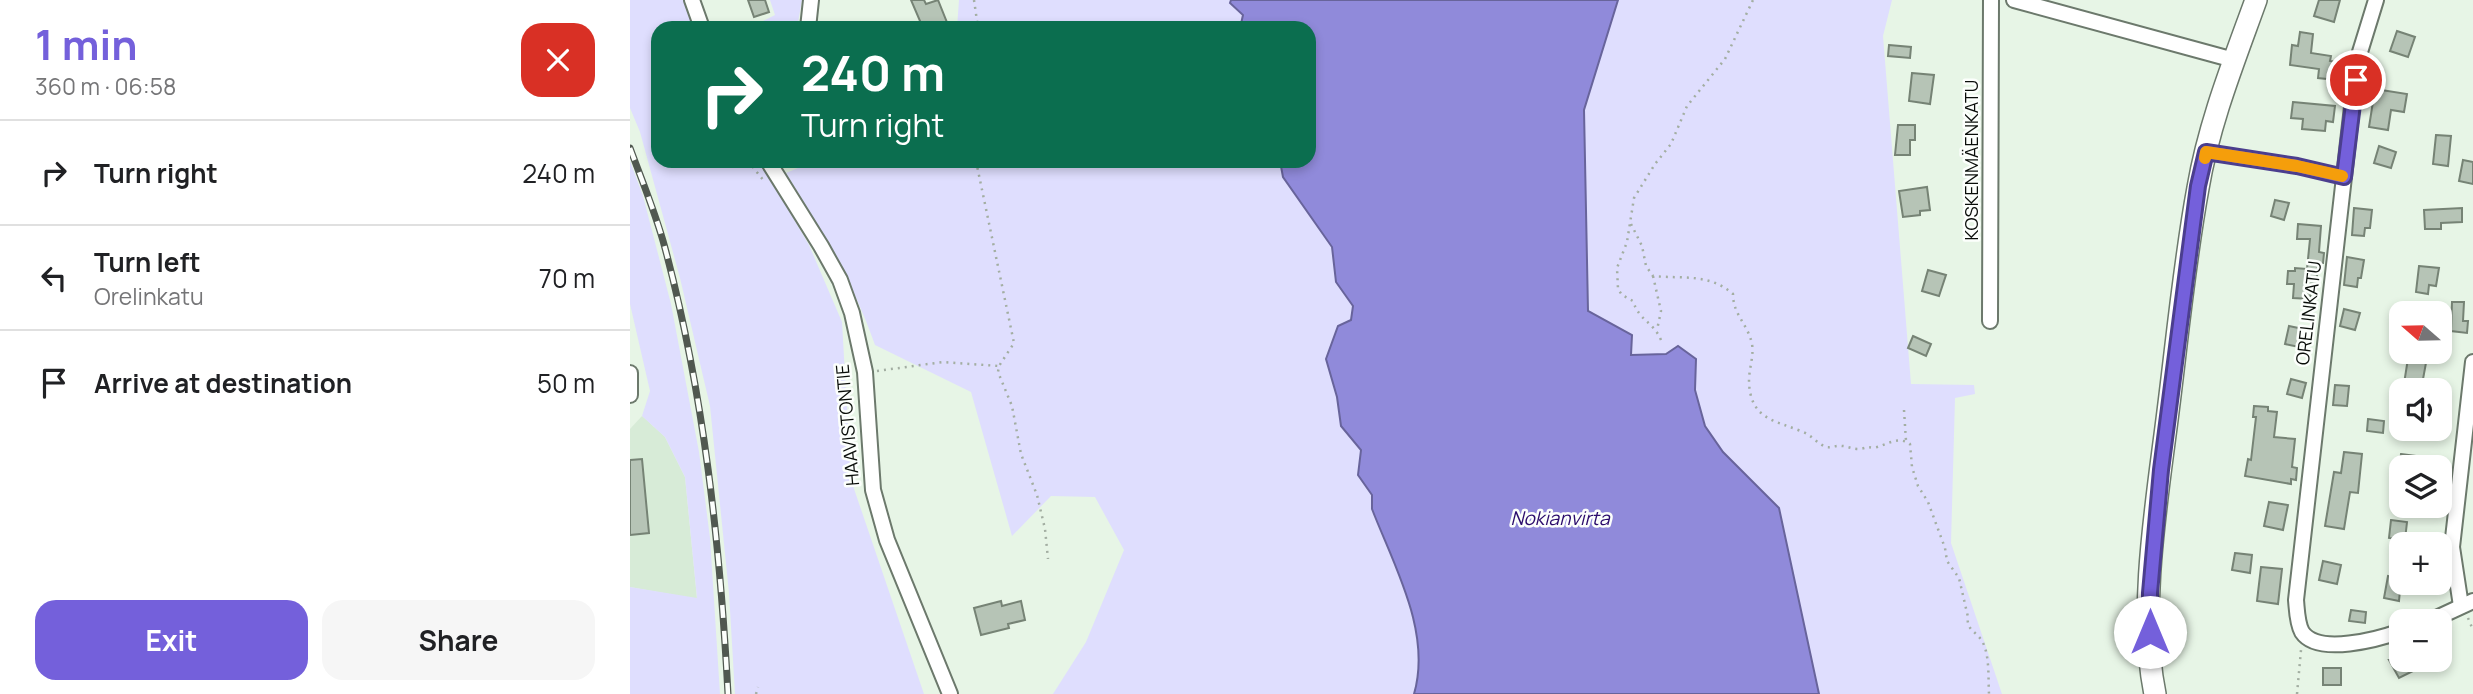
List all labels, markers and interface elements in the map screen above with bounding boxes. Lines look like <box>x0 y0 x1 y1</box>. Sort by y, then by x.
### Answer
text: 1 min <box>35 15 138 73</box>
button: close <box>521 23 595 97</box>
text: 240 m <box>801 39 945 106</box>
icon: right <box>686 49 777 140</box>
pin <box>2326 50 2386 110</box>
icon: arrive <box>2337 61 2375 99</box>
text: 360 m · 06:58 <box>35 70 176 102</box>
street label: KOSKENMÄENKATU <box>1959 80 1983 240</box>
text: Turn right <box>801 103 944 147</box>
icon: right <box>35 154 73 192</box>
text: Turn right <box>94 155 218 191</box>
text: 240 m <box>522 155 595 191</box>
text: Turn left <box>94 244 201 280</box>
icon: left <box>35 259 73 297</box>
street label: ORELINKATU <box>2290 259 2326 366</box>
text: 70 m <box>539 260 595 296</box>
text: Orelinkatu <box>94 280 204 312</box>
north arrow <box>2389 301 2452 364</box>
map controls <box>2389 301 2452 672</box>
street label: HAAVISTONTIE <box>830 363 864 487</box>
icon: arrive <box>35 364 73 402</box>
text: Arrive at destination <box>94 365 352 401</box>
text: 50 m <box>537 365 595 401</box>
button: sound <box>2389 378 2452 441</box>
button: layers <box>2389 455 2452 518</box>
water label: Nokianvirta <box>1510 505 1611 531</box>
button: + <box>2389 532 2452 595</box>
position arrow <box>2113 595 2187 669</box>
button: Exit <box>35 600 308 680</box>
button: Share <box>322 600 595 680</box>
button: − <box>2389 609 2452 672</box>

